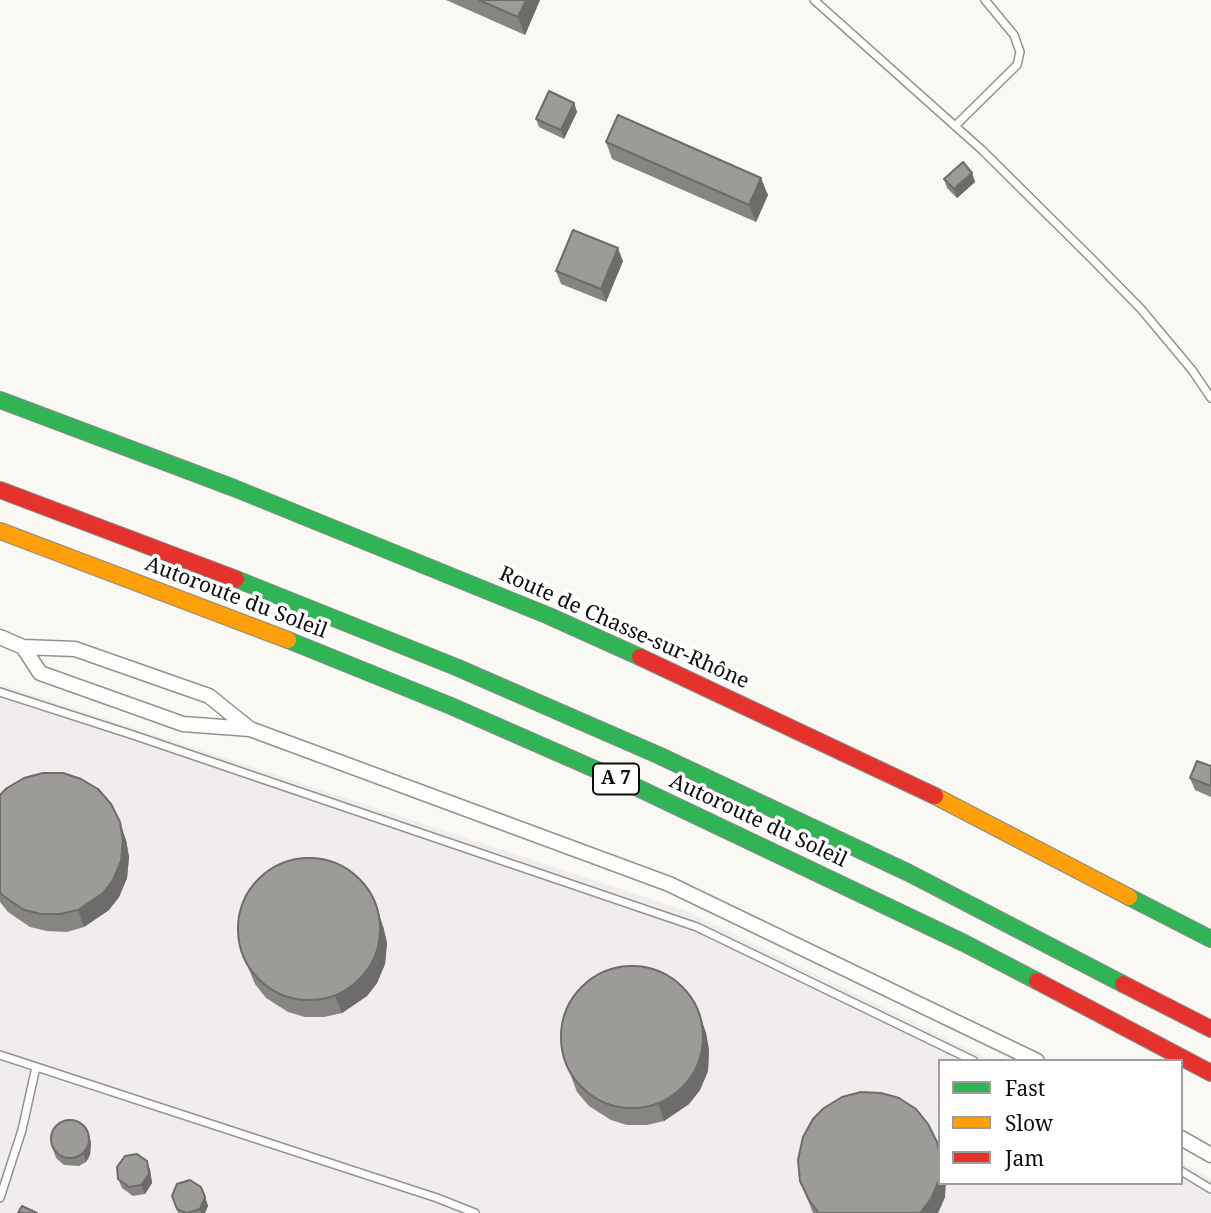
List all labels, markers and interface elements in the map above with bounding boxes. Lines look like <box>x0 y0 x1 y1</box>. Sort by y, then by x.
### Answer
street label: Autoroute du Soleil <box>141 552 331 644</box>
street label: Route de Chasse-sur-Rhône <box>495 561 753 695</box>
road number: A 7 <box>593 764 639 794</box>
street label: Autoroute du Soleil <box>665 769 851 873</box>
legend <box>938 1059 1183 1185</box>
text: Fast <box>1005 1074 1045 1102</box>
text: Slow <box>1005 1109 1053 1137</box>
text: Jam <box>1005 1144 1044 1172</box>

